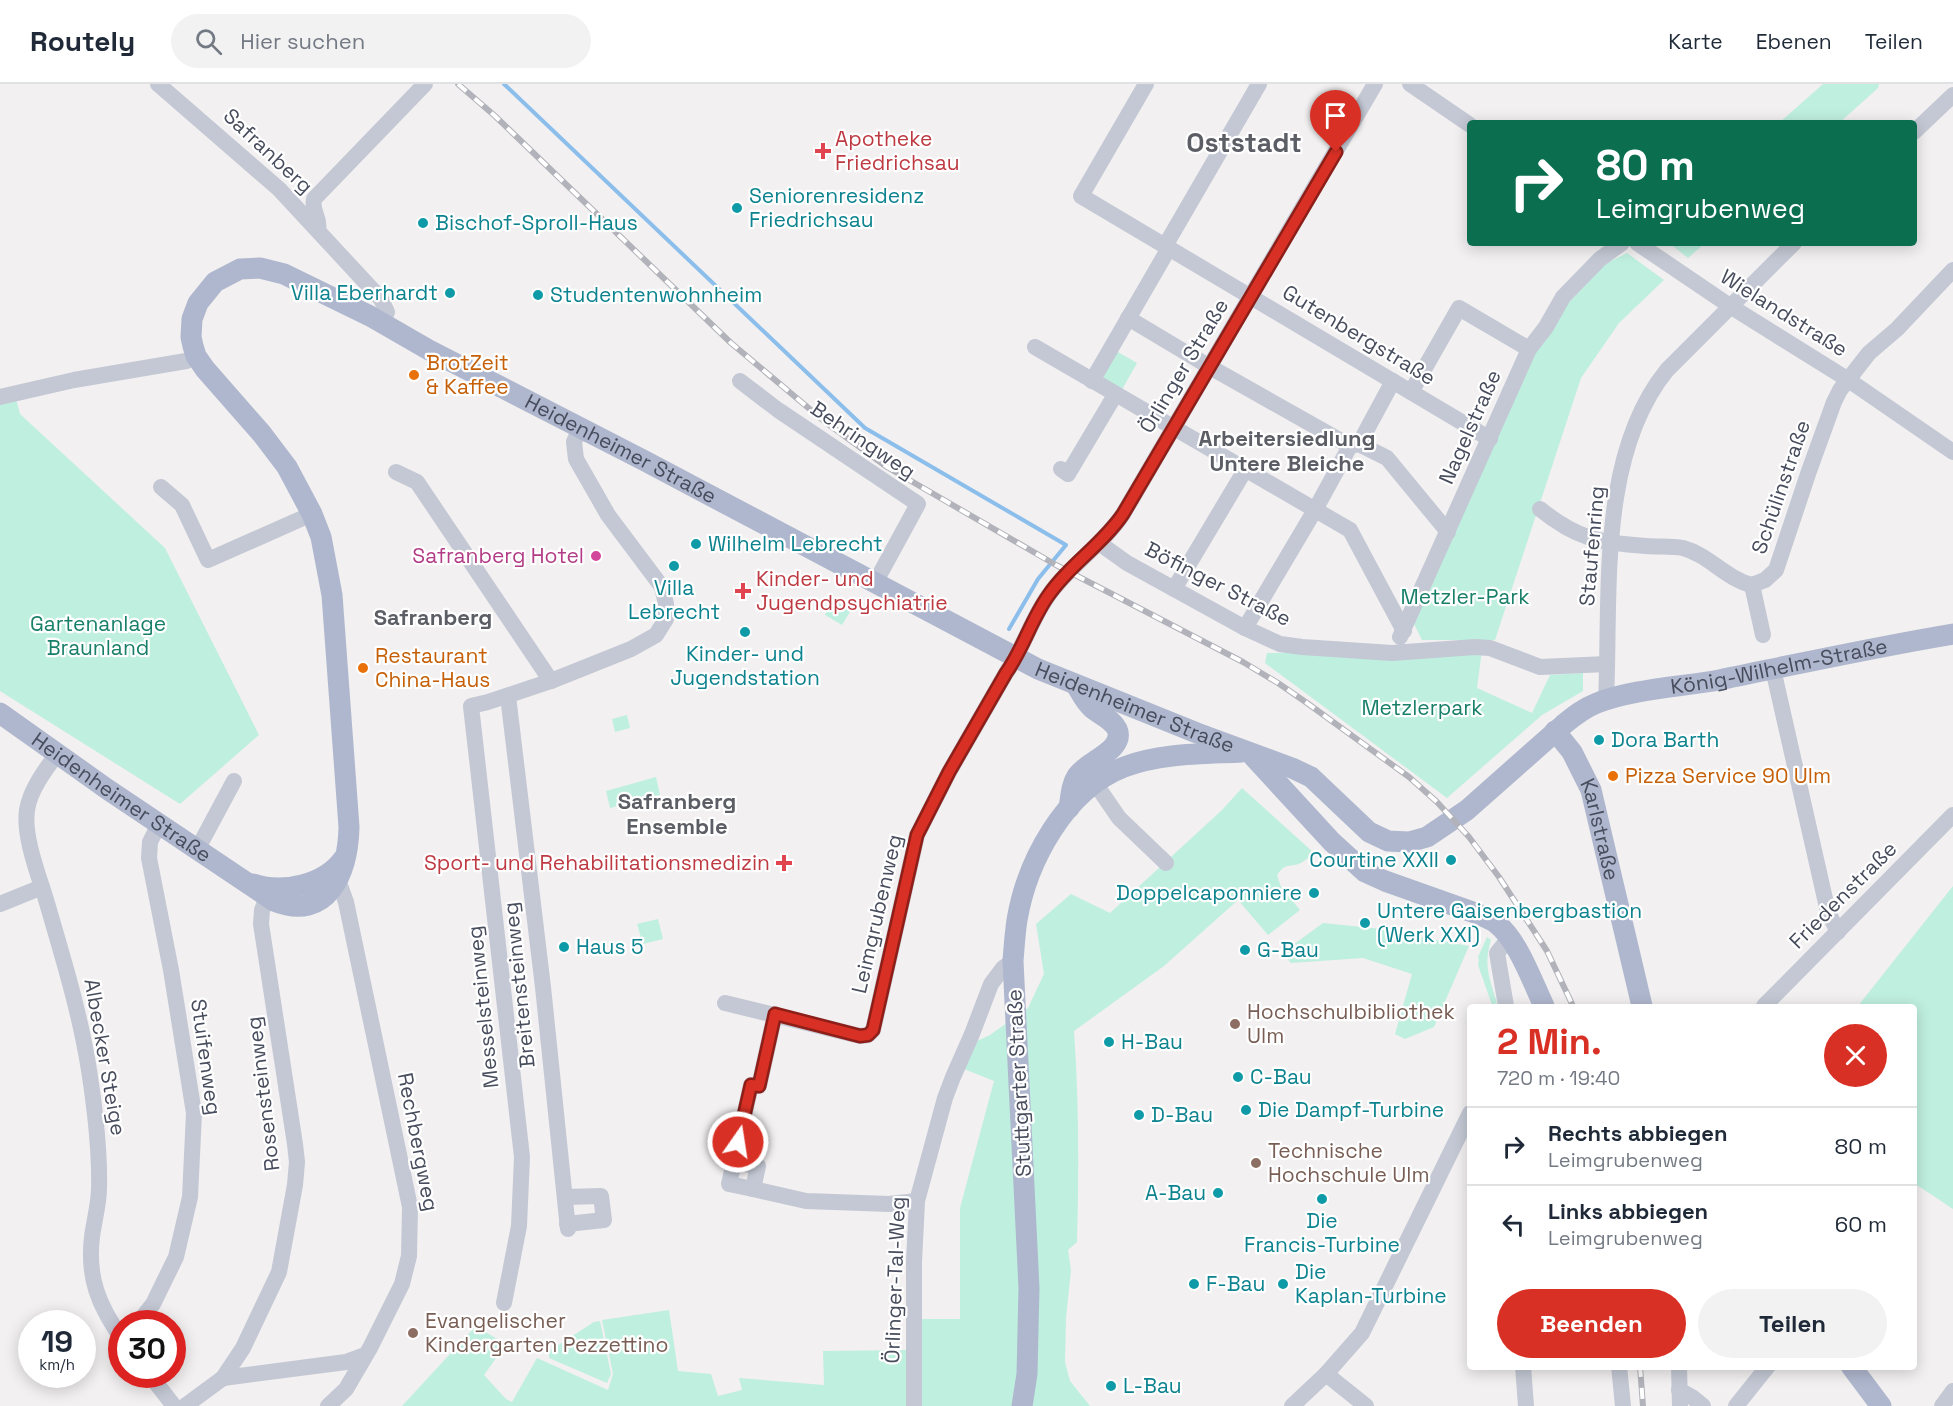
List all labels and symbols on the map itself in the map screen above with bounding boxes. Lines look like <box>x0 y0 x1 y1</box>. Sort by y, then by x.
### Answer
pin <box>1310 90 1361 152</box>
street label: Safranberg <box>218 102 319 199</box>
place label: Apotheke Friedrichsau <box>835 125 960 176</box>
district label: Oststadt <box>1186 125 1302 160</box>
marker: Apotheke Friedrichsau <box>816 144 830 158</box>
place label: Seniorenresidenz Friedrichsau <box>749 182 924 233</box>
marker: Seniorenresidenz Friedrichsau <box>730 201 744 215</box>
place label: Bischof-Sproll-Haus <box>435 209 638 236</box>
marker: Bischof-Sproll-Haus <box>416 216 430 230</box>
street label: Wielandstraße <box>1715 263 1853 363</box>
street label: Gutenbergstraße <box>1278 278 1441 391</box>
place label: Villa Eberhardt <box>291 279 438 306</box>
place label: Studentenwohnheim <box>550 281 762 308</box>
marker: Villa Eberhardt <box>443 286 457 300</box>
marker: Studentenwohnheim <box>531 288 545 302</box>
street label: Örlinger Straße <box>1133 294 1234 438</box>
place label: BrotZeit & Kaffee <box>426 349 509 400</box>
street label: Nagelstraße <box>1432 365 1507 488</box>
marker: BrotZeit & Kaffee <box>407 368 421 382</box>
street label: Heidenheimer Straße <box>521 388 721 509</box>
street label: Behringweg <box>806 395 921 485</box>
street label: Schülinstraße <box>1745 416 1816 557</box>
district label: Arbeitersiedlung Untere Bleiche <box>1198 424 1376 477</box>
street label: Staufenring <box>1573 485 1610 607</box>
place label: Wilhelm Lebrecht <box>708 530 883 557</box>
street label: Böfinger Straße <box>1141 535 1296 632</box>
marker: Wilhelm Lebrecht <box>689 537 703 551</box>
place label: Safranberg Hotel <box>412 542 584 569</box>
marker: Safranberg Hotel <box>589 549 603 563</box>
marker: Villa Lebrecht <box>667 559 681 573</box>
place label: Kinder- und Jugendpsychiatrie <box>756 565 948 616</box>
place label: Villa Lebrecht <box>628 574 720 625</box>
marker: Kinder- und Jugendpsychiatrie <box>734 582 752 600</box>
park label: Metzler-Park <box>1400 583 1530 610</box>
district label: Safranberg <box>374 603 492 631</box>
park label: Gartenanlage Braunland <box>30 610 166 661</box>
marker: Kinder- und Jugendstation <box>738 625 752 639</box>
street label: König-Wilhelm-Straße <box>1669 632 1890 700</box>
place label: Kinder- und Jugendstation <box>670 640 820 691</box>
place label: Restaurant China-Haus <box>375 642 490 693</box>
street label: Heidenheimer Straße <box>1031 655 1238 759</box>
marker: Restaurant China-Haus <box>356 661 370 675</box>
park label: Metzlerpark <box>1361 694 1483 721</box>
street label: Heidenheimer Straße <box>27 726 217 868</box>
place label: Dora Barth <box>1611 726 1719 753</box>
marker: Dora Barth <box>1592 733 1606 747</box>
place label: Pizza Service 90 Ulm <box>1625 762 1831 789</box>
marker: Pizza Service 90 Ulm <box>1606 769 1620 783</box>
street label: Karlstraße <box>1574 774 1626 883</box>
district label: Safranberg Ensemble <box>618 787 736 840</box>
street label: Leimgrubenweg <box>845 832 908 996</box>
street label: Friedenstraße <box>1783 835 1902 954</box>
place label: Courtine XXII <box>1309 846 1439 873</box>
place label: Sport- und Rehabilitationsmedizin <box>424 849 770 876</box>
marker: Courtine XXII <box>1444 853 1458 867</box>
marker: Sport- und Rehabilitationsmedizin <box>775 854 793 872</box>
place label: Doppelcaponniere <box>1116 879 1302 906</box>
marker: Doppelcaponniere <box>1307 886 1321 900</box>
place label: Untere Gaisenbergbastion (Werk XXI) <box>1377 897 1642 948</box>
street label: Breitensteinweg <box>496 901 541 1069</box>
marker: Untere Gaisenbergbastion (Werk XXI) <box>1358 916 1372 930</box>
street label: Messelsteinweg <box>461 924 504 1090</box>
place label: Haus 5 <box>576 933 643 960</box>
place label: G-Bau <box>1257 936 1319 963</box>
marker: Haus 5 <box>557 940 571 954</box>
marker: G-Bau <box>1238 943 1252 957</box>
street label: Albecker Steige <box>78 976 133 1138</box>
street label: Stuttgarter Straße <box>1000 988 1037 1178</box>
street label: Stuifenweg <box>185 997 228 1117</box>
place label: Hochschulbibliothek Ulm <box>1247 998 1455 1049</box>
street label: Rosensteinweg <box>240 1015 285 1173</box>
marker: Hochschulbibliothek Ulm <box>1228 1017 1242 1031</box>
place label: H-Bau <box>1121 1028 1183 1055</box>
marker: H-Bau <box>1102 1035 1116 1049</box>
place label: C-Bau <box>1250 1063 1312 1090</box>
street label: Rechbergweg <box>392 1070 445 1214</box>
marker: C-Bau <box>1231 1070 1245 1084</box>
place label: Die Dampf-Turbine <box>1258 1096 1444 1123</box>
place label: D-Bau <box>1151 1101 1213 1128</box>
marker: Die Dampf-Turbine <box>1239 1103 1253 1117</box>
marker: D-Bau <box>1132 1108 1146 1122</box>
position arrow <box>706 1110 770 1174</box>
place label: Technische Hochschule Ulm <box>1268 1137 1430 1188</box>
marker: Technische Hochschule Ulm <box>1249 1156 1263 1170</box>
place label: A-Bau <box>1145 1179 1206 1206</box>
marker: A-Bau <box>1211 1186 1225 1200</box>
marker: Die Francis-Turbine <box>1315 1192 1329 1206</box>
street label: Örlinger-Tal-Weg <box>878 1196 911 1364</box>
place label: Die Francis-Turbine <box>1244 1207 1400 1258</box>
place label: Die Kaplan-Turbine <box>1295 1258 1447 1309</box>
place label: F-Bau <box>1206 1270 1265 1297</box>
marker: F-Bau <box>1187 1277 1201 1291</box>
marker: Die Kaplan-Turbine <box>1276 1277 1290 1291</box>
place label: Evangelischer Kindergarten Pezzettino <box>425 1307 668 1358</box>
speed limit sign: 30 <box>108 1310 186 1388</box>
marker: Evangelischer Kindergarten Pezzettino <box>406 1326 420 1340</box>
place label: L-Bau <box>1123 1372 1182 1399</box>
marker: L-Bau <box>1104 1379 1118 1393</box>

